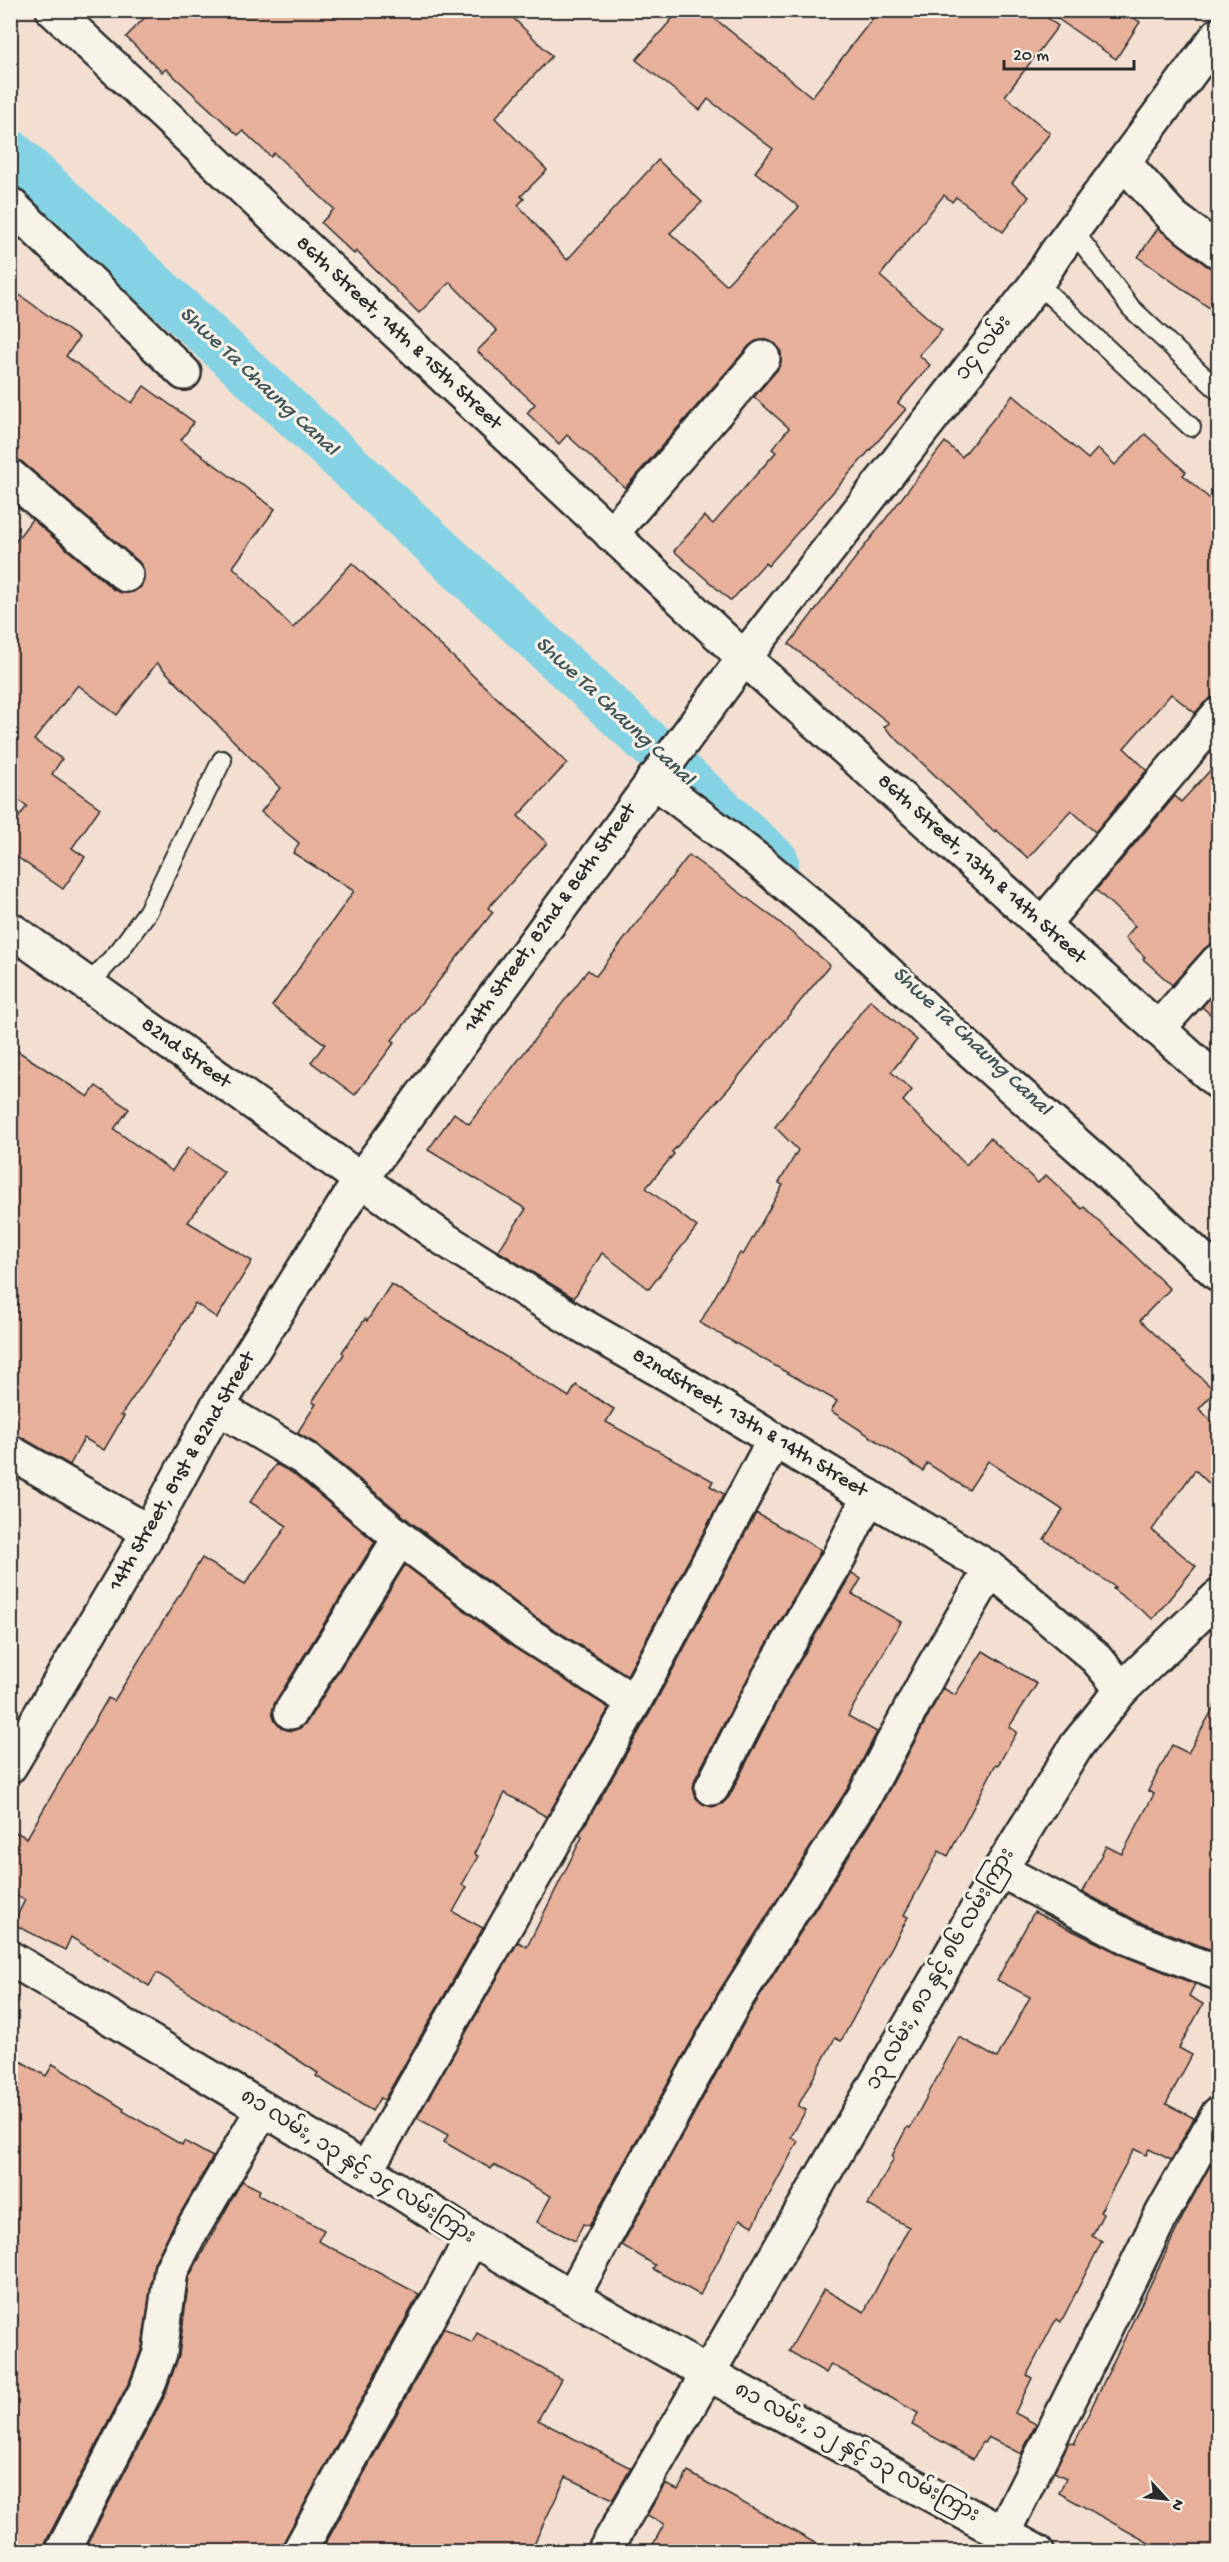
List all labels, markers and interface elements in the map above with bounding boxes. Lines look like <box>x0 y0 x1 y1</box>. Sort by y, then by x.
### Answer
scale bar <box>1004 33 1134 71</box>
text: 20 m <box>1013 46 1049 67</box>
street label: 86th Street, 14th & 15th Street <box>290 232 508 438</box>
water label: Shwe Ta Chaung Canal <box>173 302 344 463</box>
street label: ၁၄ လမ်း <box>946 307 1019 387</box>
water label: Shwe Ta Chaung Canal <box>529 632 700 793</box>
street label: 86th Street, 13th & 14th Street <box>871 769 1092 972</box>
street label: 14th Street, 82nd & 86th Street <box>459 797 644 1039</box>
water label: Shwe Ta Chaung Canal <box>886 962 1057 1123</box>
street label: 82nd Street <box>135 1013 237 1096</box>
street label: 82ndStreet, 13th & 14th Street <box>627 1344 873 1505</box>
street label: 14th Street, 81st & 82nd Street <box>104 1346 263 1597</box>
street label: ၁၃ လမ်း, ၈၁ နှင့် ၈၆ လမ်းကြား <box>856 1841 1023 2096</box>
street label: ၈၁ လမ်း, ၁၃ နှင့် ၁၄ လမ်းကြား <box>234 2079 483 2252</box>
street label: ၈၁ လမ်း, ၁၂ နှင့် ၁၃ လမ်းကြား <box>729 2372 986 2530</box>
north arrow <box>1136 2469 1196 2529</box>
text: N <box>1165 2495 1187 2514</box>

